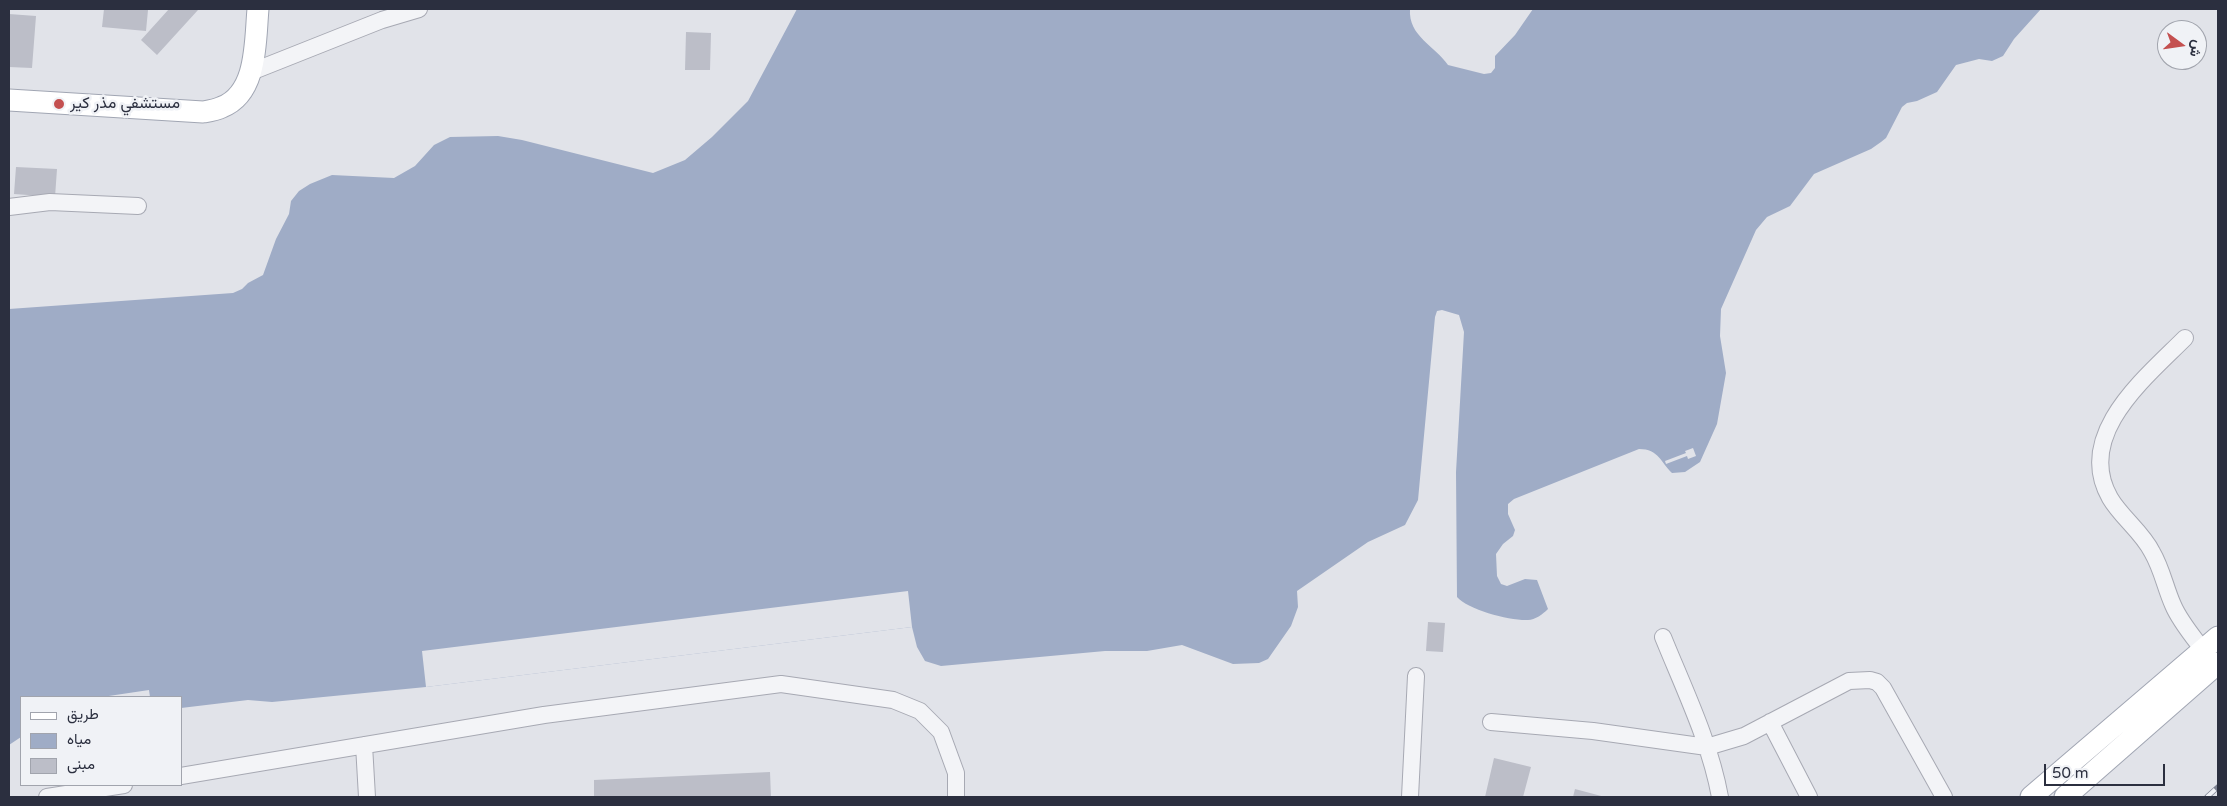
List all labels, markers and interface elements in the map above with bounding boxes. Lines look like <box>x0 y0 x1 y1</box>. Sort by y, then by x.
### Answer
north arrow <box>2157 20 2207 70</box>
text: ش <box>2186 38 2206 59</box>
place label: مستشفي مذر كير <box>70 94 180 114</box>
marker: مستشفي مذر كير <box>52 97 66 111</box>
legend <box>20 696 182 786</box>
text: طريق <box>67 705 99 723</box>
text: مياه <box>67 730 91 748</box>
scale bar <box>2047 754 2168 786</box>
text: مبنى <box>67 755 95 773</box>
text: 50 m <box>2052 764 2089 782</box>

